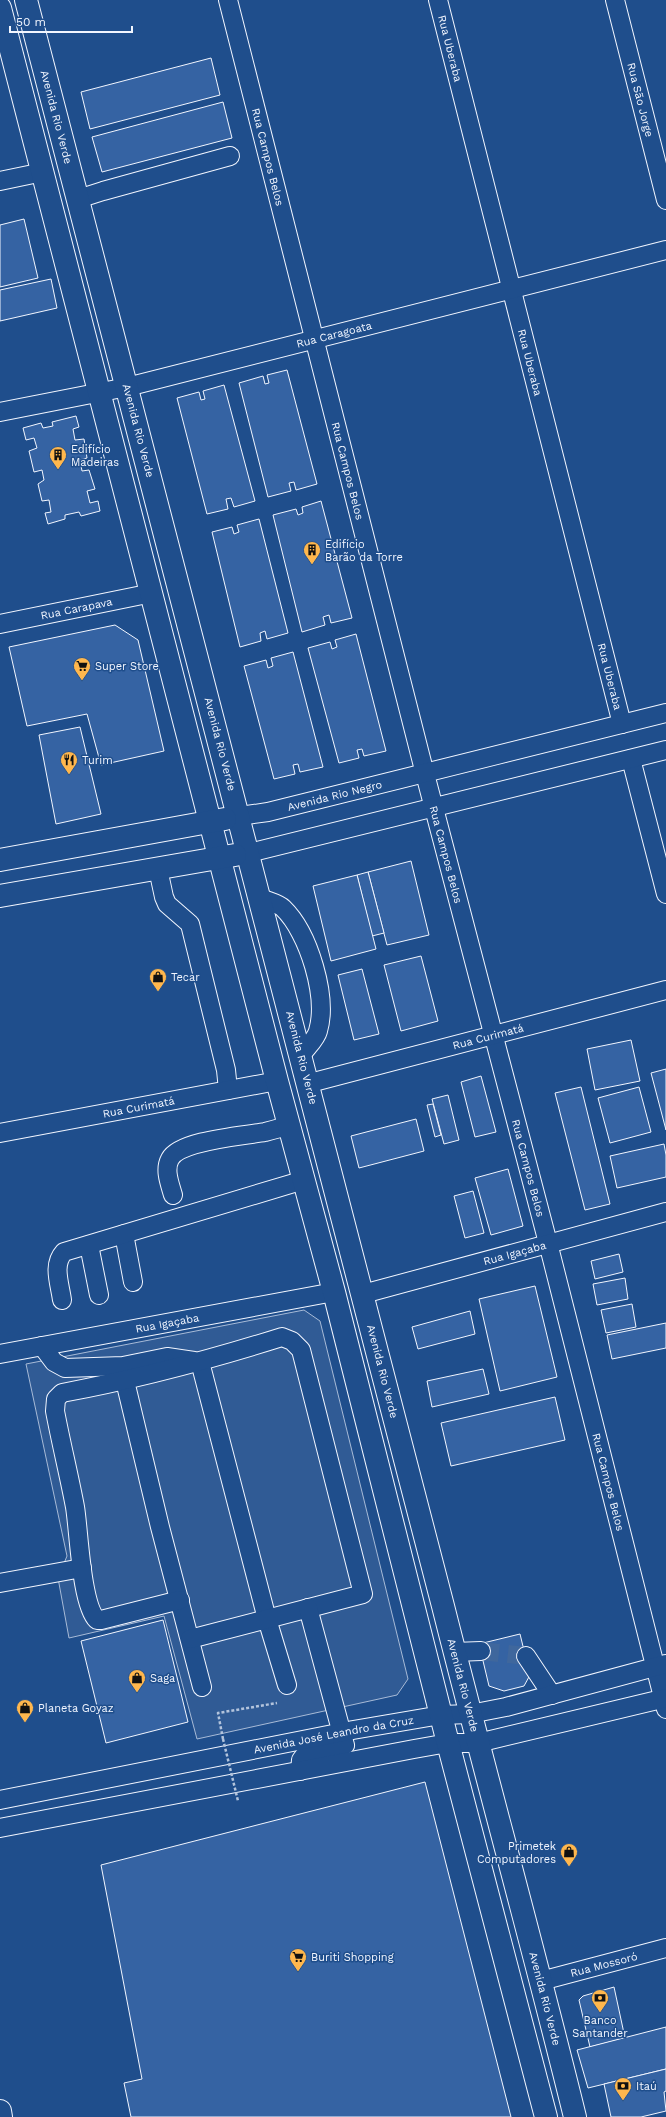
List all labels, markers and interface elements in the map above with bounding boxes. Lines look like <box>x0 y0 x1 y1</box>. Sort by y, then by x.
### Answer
scale bar <box>10 8 132 34</box>
street label: Rua Uberaba <box>436 14 465 83</box>
text: 50 m <box>16 15 46 29</box>
street label: Rua São Jorge <box>625 61 656 138</box>
street label: Avenida Rio Verde <box>38 69 75 165</box>
street label: Rua Campos Belos <box>249 107 287 207</box>
street label: Rua Caragoata <box>295 319 373 350</box>
street label: Rua Uberaba <box>515 328 545 397</box>
street label: Avenida Rio Verde <box>120 382 157 479</box>
street label: Rua Campos Belos <box>329 421 367 521</box>
place label: Edifício Madeiras <box>71 443 119 469</box>
building icon: Edifício Madeiras <box>48 445 68 470</box>
place label: Edifício Barão da Torre <box>325 538 403 564</box>
building icon: Edifício Barão da Torre <box>302 540 322 565</box>
street label: Rua Carapava <box>39 595 113 622</box>
street label: Rua Uberaba <box>595 642 625 711</box>
supermarket icon: Super Store <box>72 656 92 681</box>
place label: Super Store <box>95 660 159 673</box>
street label: Avenida Rio Verde <box>202 696 239 792</box>
restaurant icon: Turim <box>59 750 79 775</box>
place label: Turim <box>82 754 113 767</box>
street label: Avenida Rio Negro <box>286 777 383 813</box>
street label: Rua Campos Belos <box>427 804 465 905</box>
shop icon: Tecar <box>148 967 168 992</box>
place label: Tecar <box>171 971 200 984</box>
street label: Avenida Rio Verde <box>283 1009 320 1106</box>
street label: Rua Curimatá <box>451 1021 525 1052</box>
street label: Rua Curimatá <box>102 1094 176 1120</box>
street label: Rua Campos Belos <box>509 1118 547 1218</box>
street label: Rua Igaçaba <box>482 1238 547 1268</box>
street label: Rua Igaçaba <box>134 1311 200 1335</box>
street label: Avenida Rio Verde <box>365 1323 401 1420</box>
street label: Rua Campos Belos <box>590 1432 627 1532</box>
street label: Avenida Rio Verde <box>445 1637 482 1733</box>
shop icon: Saga <box>127 1668 147 1693</box>
place label: Saga <box>150 1672 175 1685</box>
shop icon: Planeta Goyaz <box>15 1698 35 1723</box>
place label: Planeta Goyaz <box>38 1702 114 1715</box>
street label: Avenida José Leandro da Cruz <box>252 1713 415 1756</box>
place label: Primetek Computadores <box>477 1840 556 1866</box>
shop icon: Primetek Computadores <box>559 1842 579 1867</box>
supermarket icon: Buriti Shopping <box>288 1947 308 1972</box>
street label: Rua Mossoró <box>569 1949 639 1979</box>
street label: Avenida Rio Verde <box>527 1950 563 2047</box>
place label: Buriti Shopping <box>311 1951 394 1964</box>
bank icon: Banco Santander <box>590 1988 610 2013</box>
place label: Banco Santander <box>572 2014 628 2040</box>
bank icon: Itaú <box>613 2076 633 2101</box>
place label: Itaú <box>636 2080 657 2093</box>

